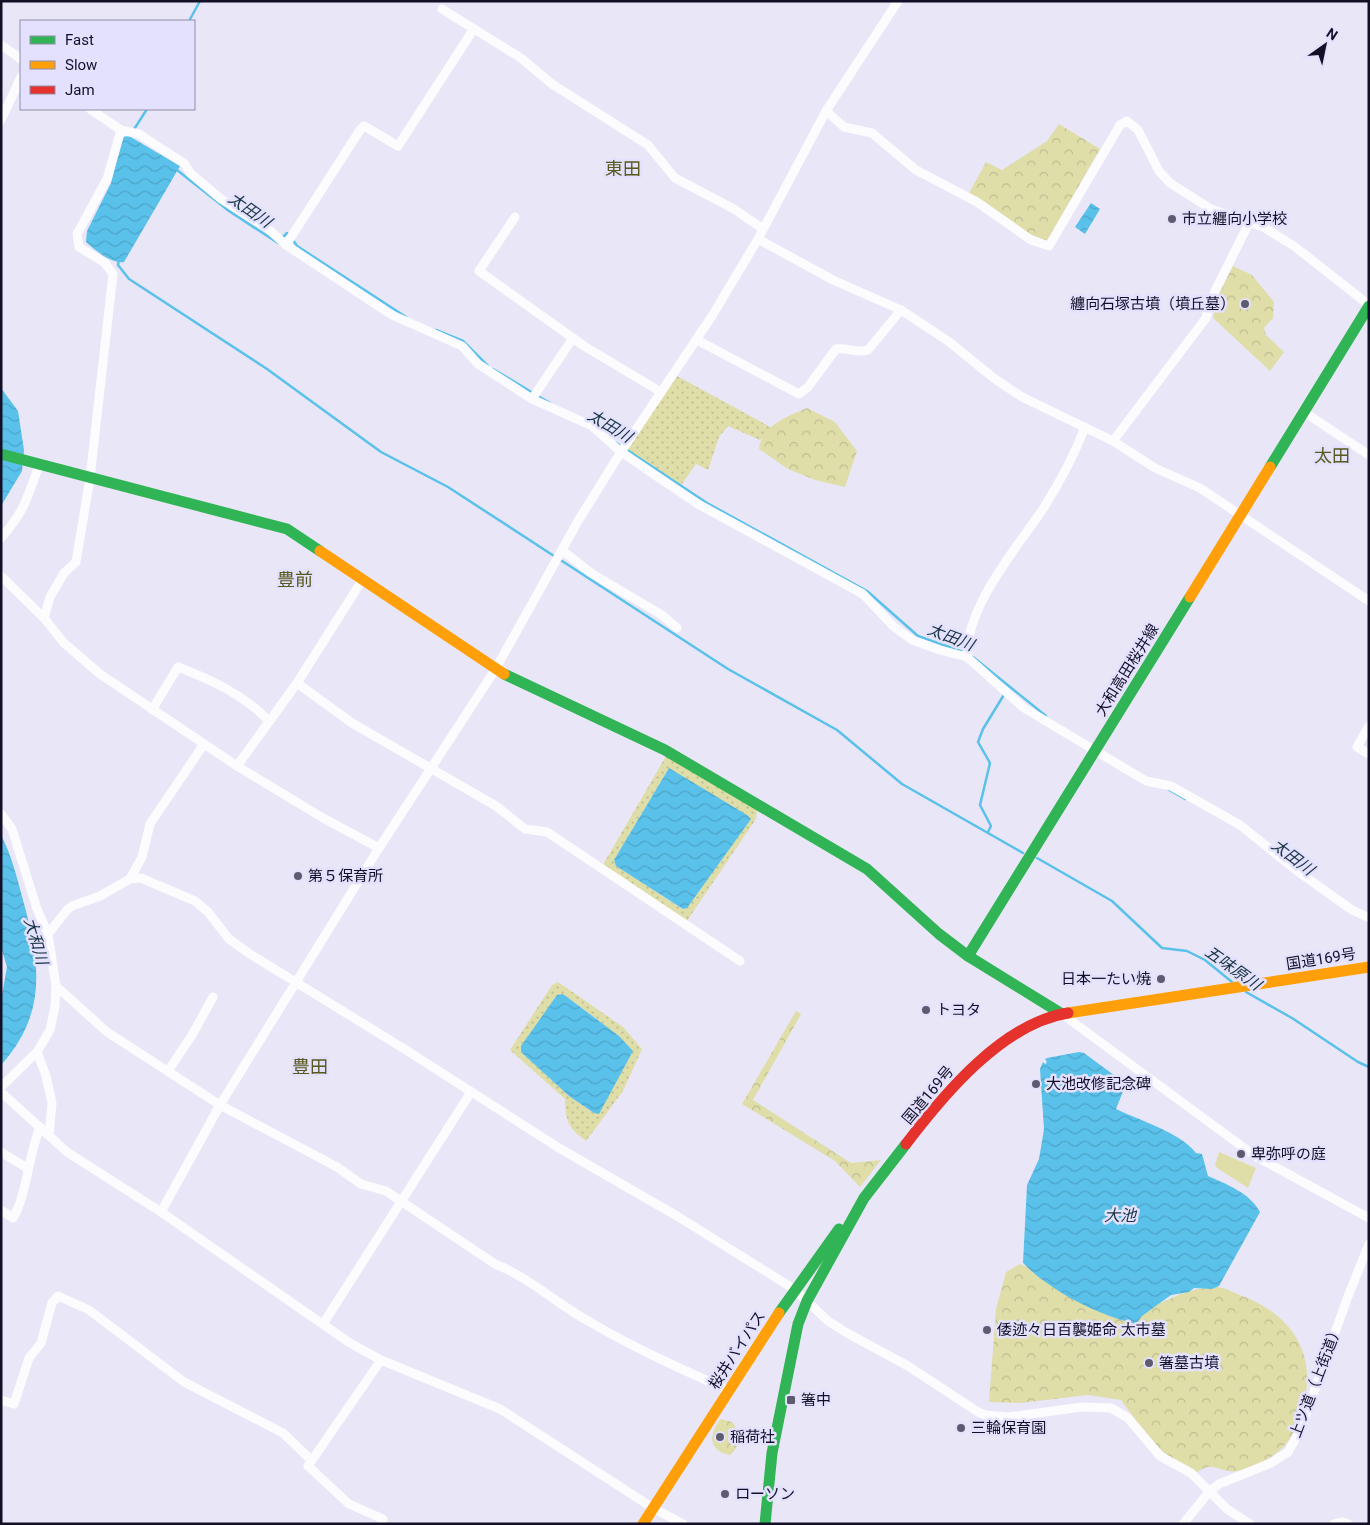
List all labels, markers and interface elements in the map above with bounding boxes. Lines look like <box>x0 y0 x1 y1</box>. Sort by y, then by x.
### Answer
legend <box>20 20 195 110</box>
north arrow <box>1300 20 1350 70</box>
text: N <box>1324 25 1341 44</box>
text: Fast <box>65 31 94 49</box>
text: Slow <box>65 56 97 74</box>
text: Jam <box>65 81 95 99</box>
district label: 東田 <box>605 158 641 179</box>
water label: 太田川 <box>225 188 277 233</box>
place label: 市立纒向小学校 <box>1182 210 1287 228</box>
marker: 市立纒向小学校 <box>1166 213 1178 225</box>
place label: 纏向石塚古墳（墳丘墓） <box>1070 295 1235 313</box>
marker: 纏向石塚古墳（墳丘墓） <box>1239 298 1251 310</box>
water label: 太田川 <box>585 405 637 448</box>
district label: 太田 <box>1314 445 1350 466</box>
district label: 豊前 <box>277 569 313 590</box>
water label: 太田川 <box>925 620 979 655</box>
street label: 大和高田桜井線 <box>1092 621 1162 719</box>
water label: 太田川 <box>1268 835 1319 880</box>
place label: 第５保育所 <box>308 867 383 885</box>
marker: 第５保育所 <box>292 870 304 882</box>
water label: 大和川 <box>20 915 52 969</box>
water label: 五味原川 <box>1201 942 1266 995</box>
street label: 国道169号 <box>1285 945 1357 973</box>
place label: 日本一たい焼 <box>1061 970 1151 988</box>
marker: 日本一たい焼 <box>1155 973 1167 985</box>
place label: トヨタ <box>936 1001 981 1019</box>
marker: トヨタ <box>920 1004 932 1016</box>
district label: 豊田 <box>292 1056 328 1077</box>
street label: 国道169号 <box>899 1062 957 1128</box>
place label: 大池改修記念碑 <box>1046 1075 1151 1093</box>
marker: 大池改修記念碑 <box>1030 1078 1042 1090</box>
place label: 卑弥呼の庭 <box>1251 1145 1326 1163</box>
marker: 卑弥呼の庭 <box>1235 1148 1247 1160</box>
water label: 大池 <box>1104 1206 1138 1225</box>
street label: 桜井バイパス <box>705 1307 769 1393</box>
place label: 倭迹々日百襲姫命 太市墓 <box>997 1321 1166 1339</box>
street label: 上ツ道（上街道） <box>1286 1322 1346 1440</box>
marker: 倭迹々日百襲姫命 太市墓 <box>981 1324 993 1336</box>
place label: 箸墓古墳 <box>1159 1354 1219 1372</box>
marker: 箸墓古墳 <box>1143 1357 1155 1369</box>
place label: 箸中 <box>801 1391 831 1409</box>
marker: 箸中 <box>785 1394 797 1406</box>
place label: 三輪保育園 <box>971 1419 1046 1437</box>
marker: 三輪保育園 <box>955 1422 967 1434</box>
place label: 稲荷社 <box>730 1428 775 1446</box>
marker: 稲荷社 <box>714 1431 726 1443</box>
place label: ローソン <box>735 1485 795 1503</box>
marker: ローソン <box>719 1488 731 1500</box>

